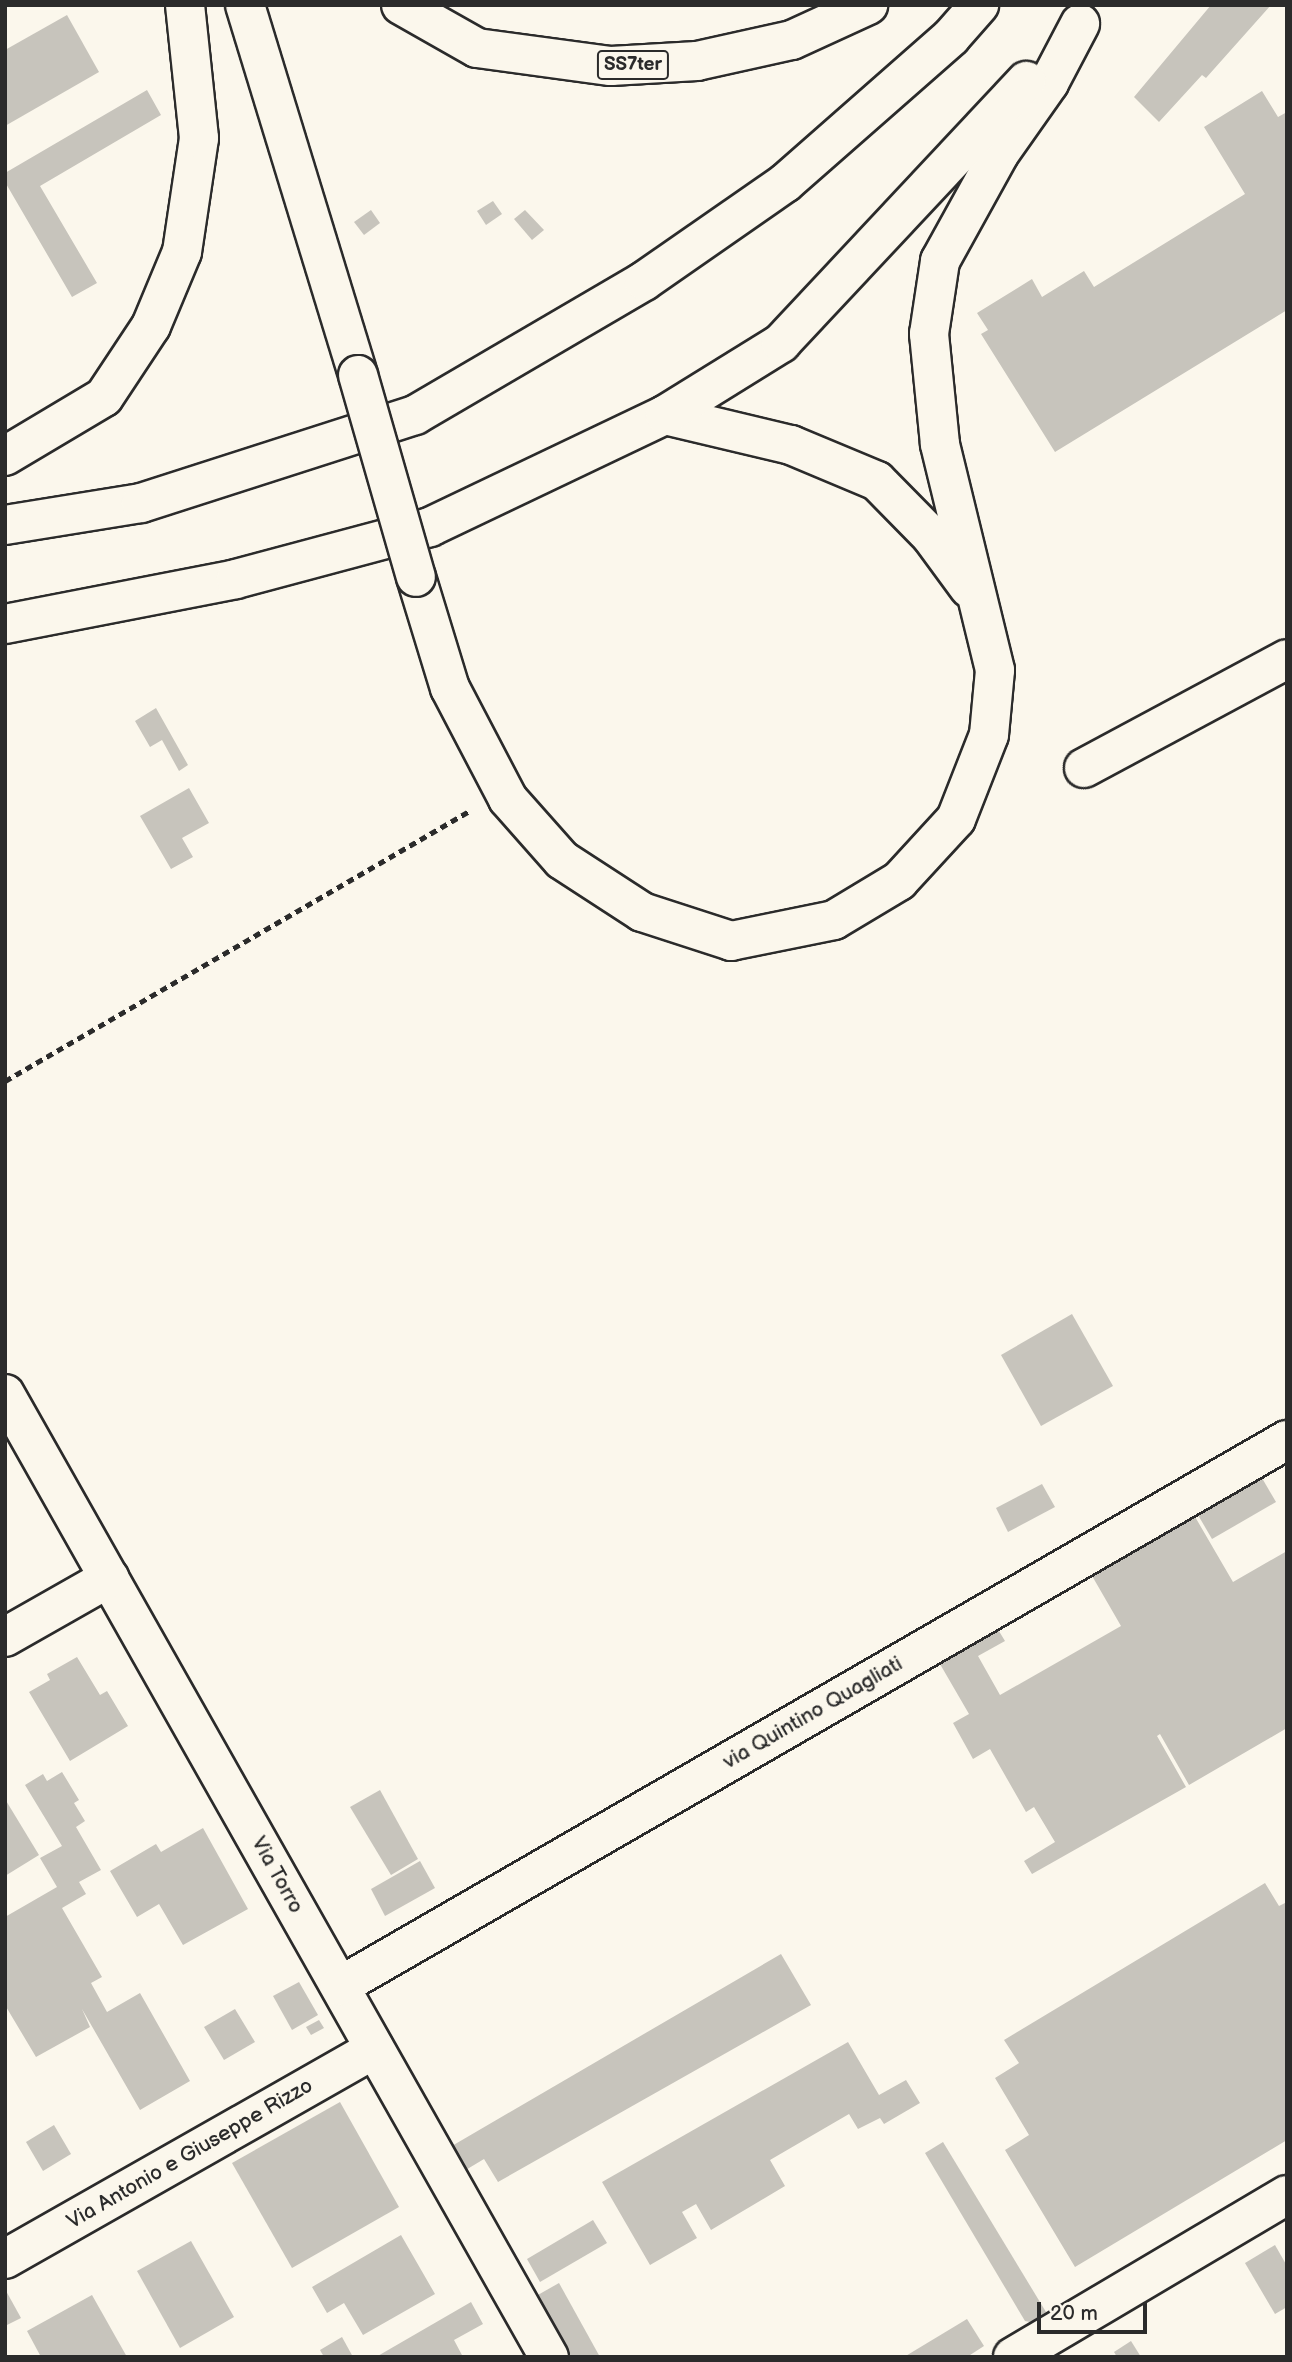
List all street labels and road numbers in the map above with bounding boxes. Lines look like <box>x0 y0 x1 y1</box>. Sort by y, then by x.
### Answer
road number: SS7ter <box>596 50 670 80</box>
street label: via Quintino Quagliati <box>719 1651 907 1775</box>
street label: Via Torro <box>246 1832 308 1918</box>
street label: Via Antonio e Giuseppe Rizzo <box>63 2073 317 2235</box>

